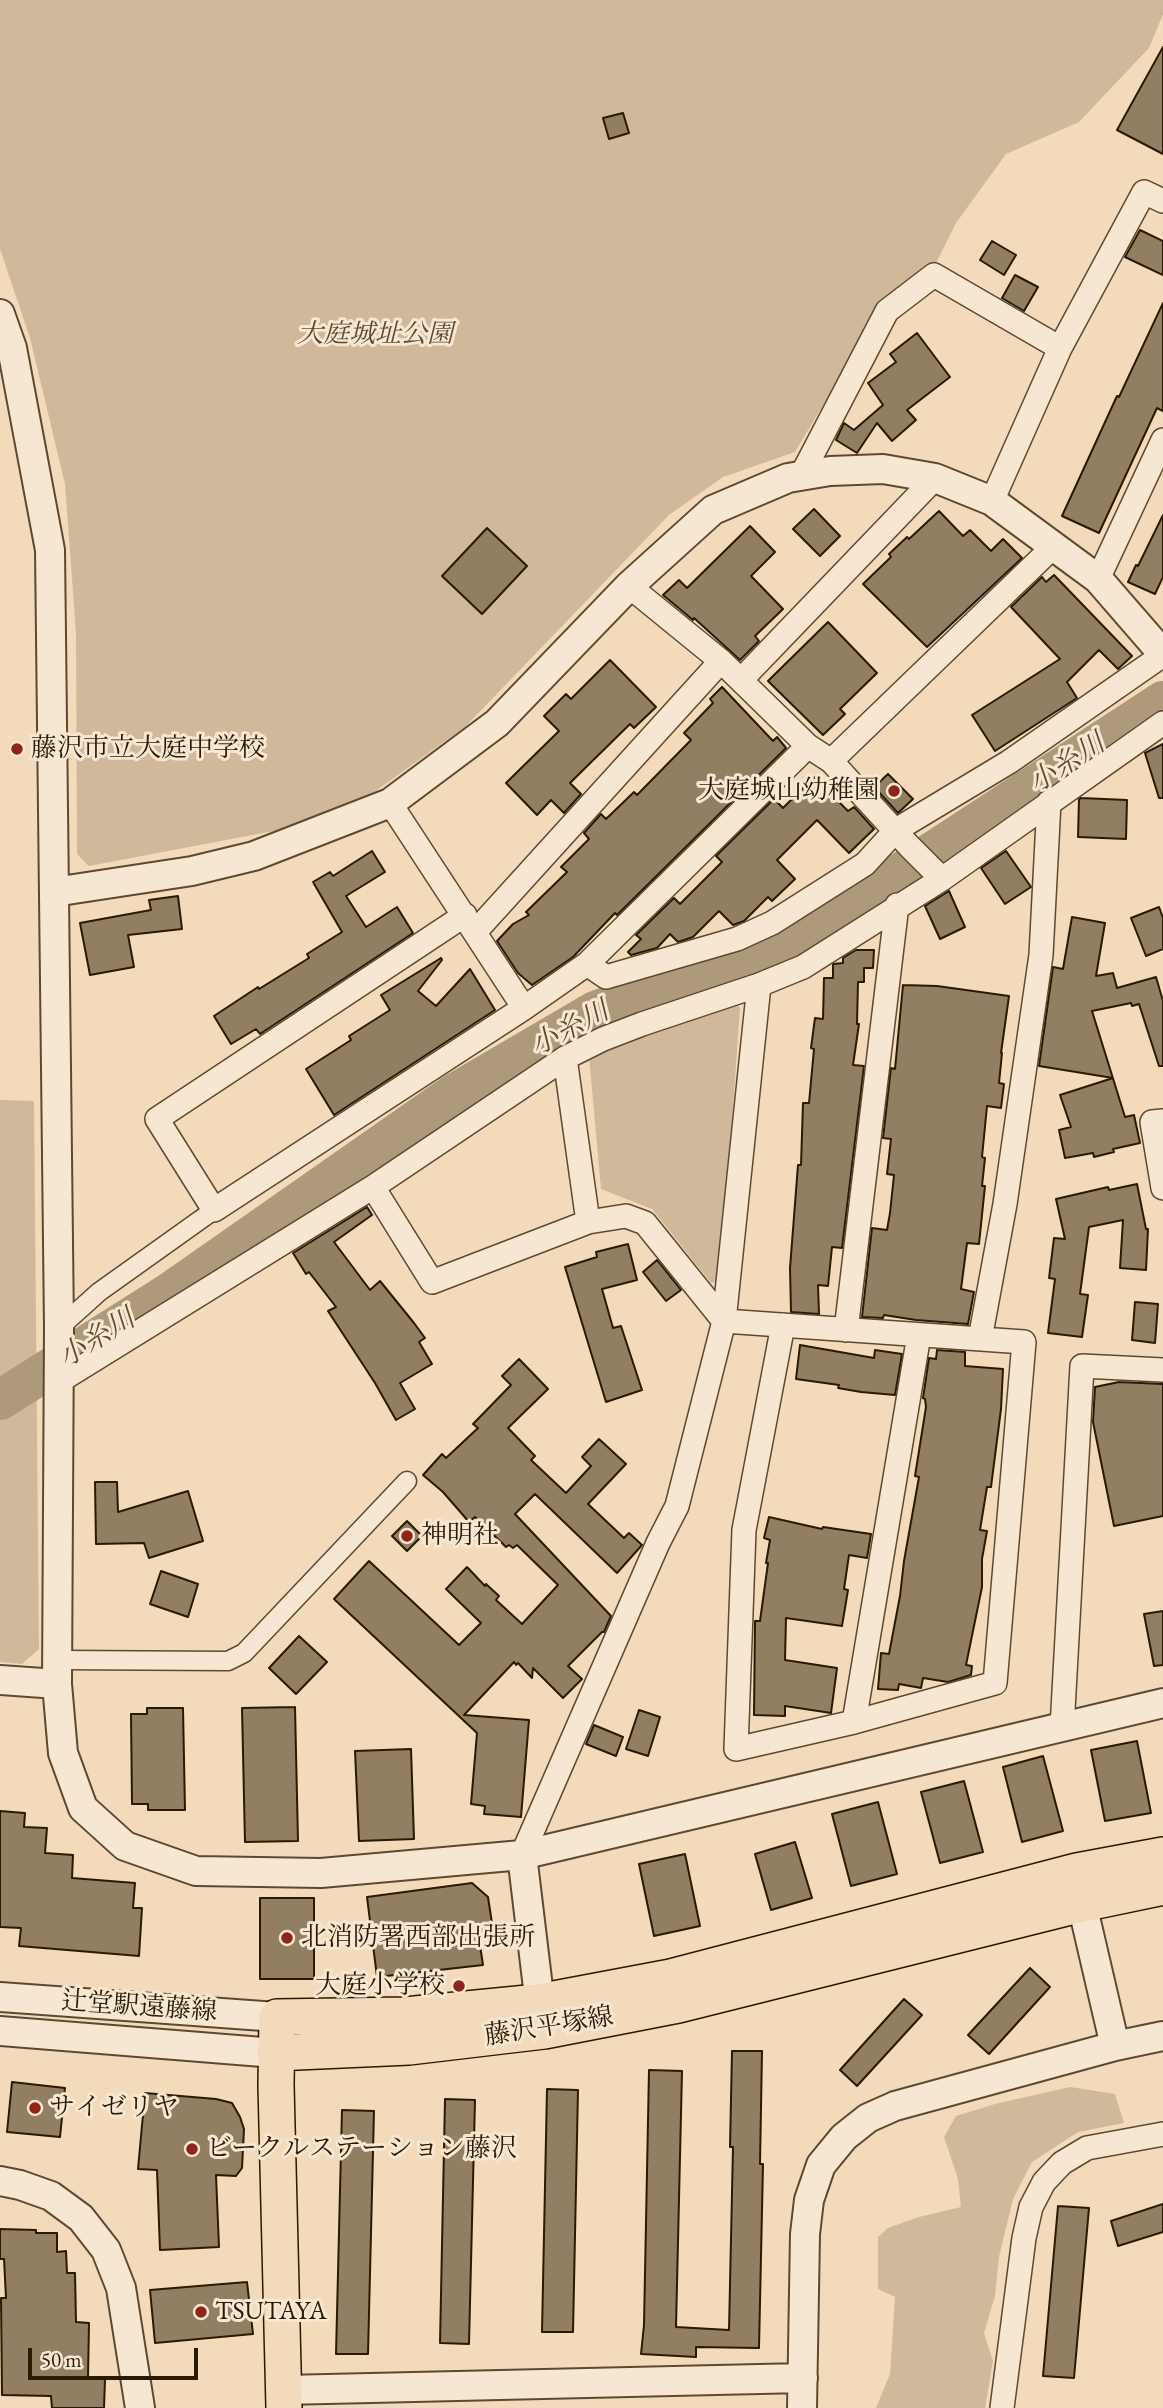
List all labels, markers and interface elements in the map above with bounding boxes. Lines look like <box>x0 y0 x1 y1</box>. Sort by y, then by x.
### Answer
park label: 大庭城址公園 <box>297 319 453 351</box>
water label: 小糸川 <box>1023 727 1111 801</box>
place label: 藤沢市立大庭中学校 <box>31 733 265 765</box>
marker: 藤沢市立大庭中学校 <box>9 741 25 757</box>
place label: 大庭城山幼稚園 <box>698 775 880 807</box>
marker: 大庭城山幼稚園 <box>886 783 902 799</box>
water label: 小糸川 <box>525 994 615 1064</box>
water label: 小糸川 <box>52 1302 142 1376</box>
place label: 神明社 <box>421 1520 499 1552</box>
marker: 神明社 <box>399 1528 415 1544</box>
place label: 北消防署西部出張所 <box>301 1922 535 1954</box>
marker: 北消防署西部出張所 <box>279 1930 295 1946</box>
place label: 大庭小学校 <box>315 1970 445 2002</box>
marker: 大庭小学校 <box>451 1978 467 1994</box>
street label: 辻堂駅遠藤線 <box>60 1986 218 2028</box>
street label: 藤沢平塚線 <box>482 2001 616 2053</box>
place label: サイゼリヤ <box>49 2092 179 2124</box>
marker: サイゼリヤ <box>27 2100 43 2116</box>
place label: ビークルステーション藤沢 <box>206 2133 517 2165</box>
marker: ビークルステーション藤沢 <box>184 2141 200 2157</box>
place label: TSUTAYA <box>215 2296 327 2328</box>
marker: TSUTAYA <box>193 2304 209 2320</box>
scale bar <box>32 2334 201 2378</box>
text: 50 m <box>41 2346 82 2373</box>

